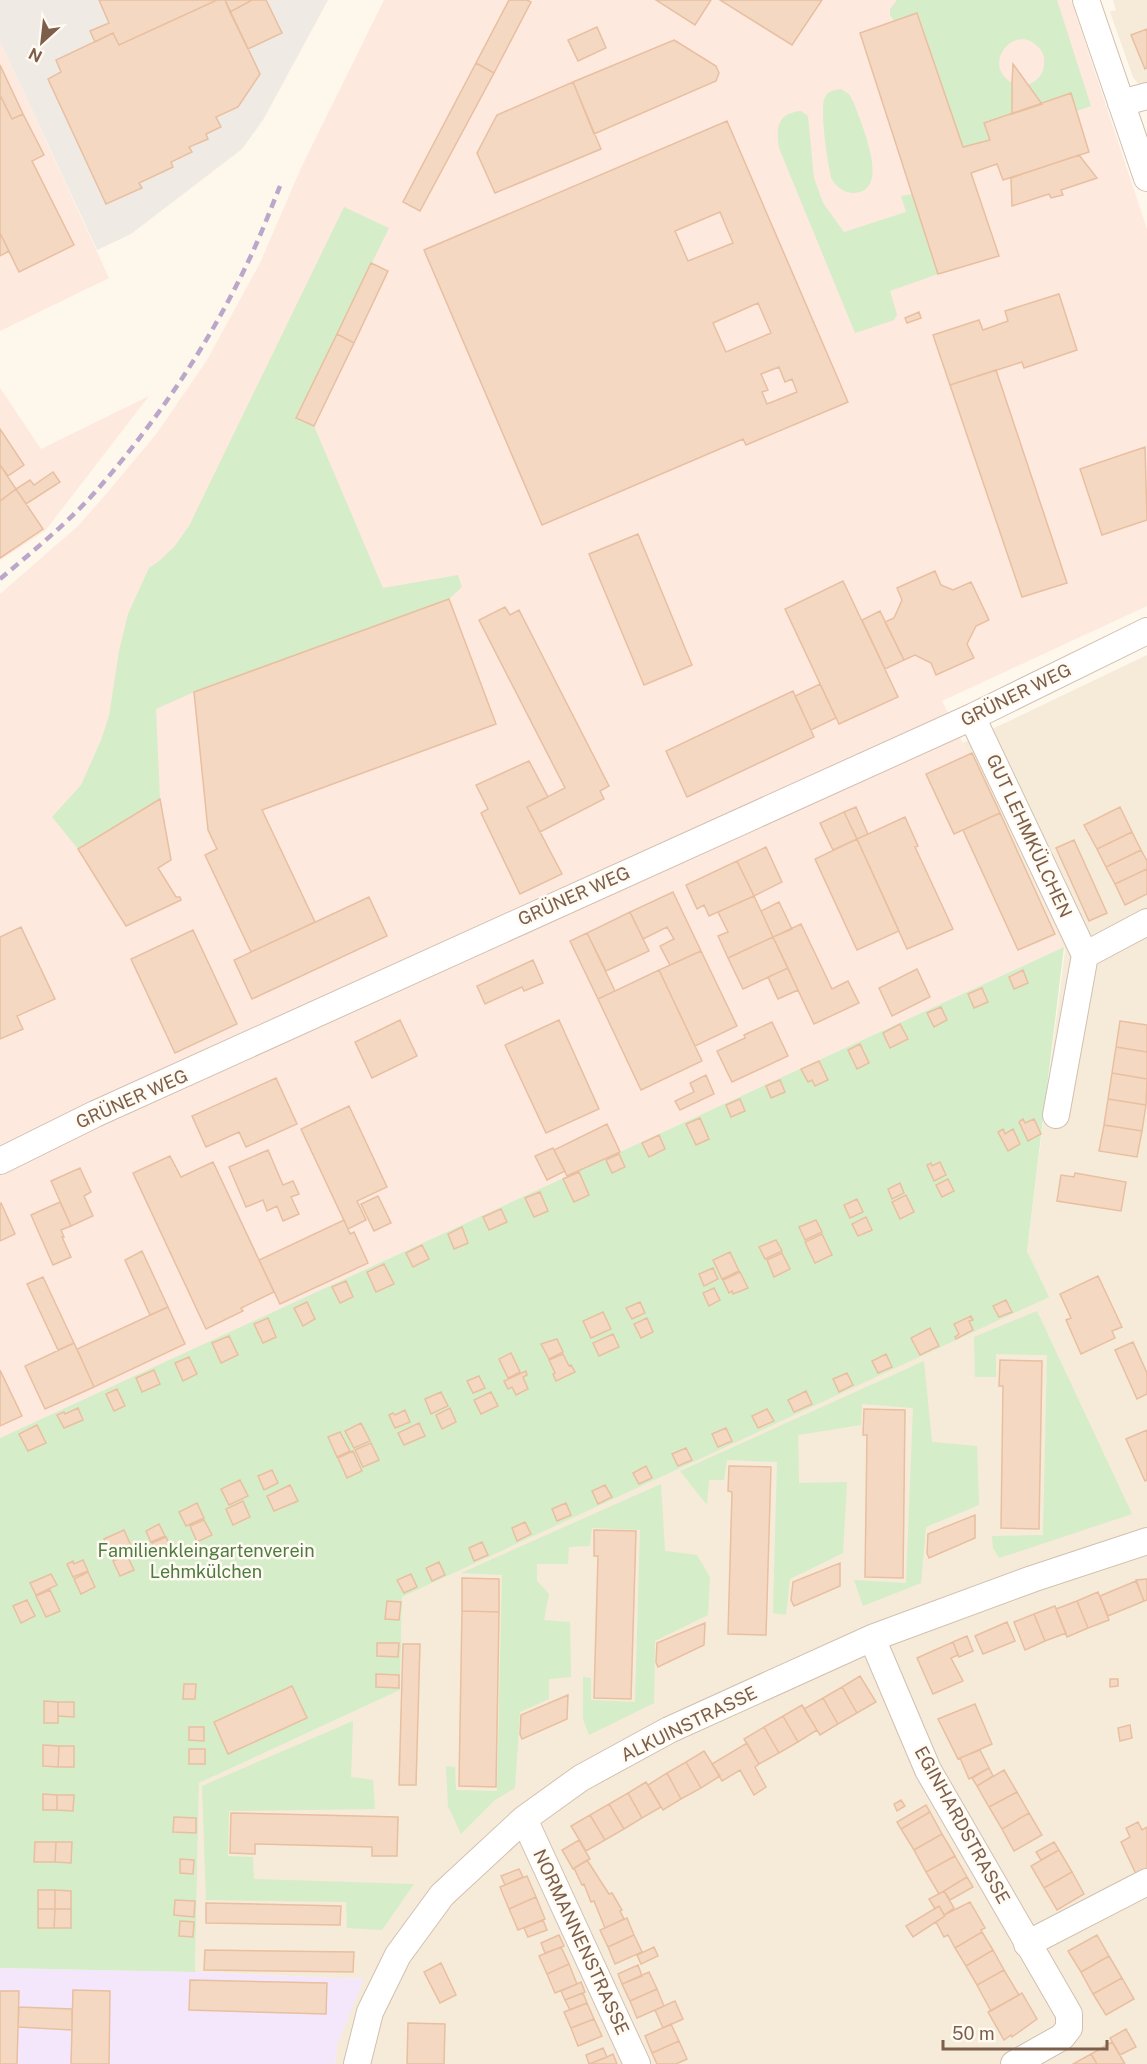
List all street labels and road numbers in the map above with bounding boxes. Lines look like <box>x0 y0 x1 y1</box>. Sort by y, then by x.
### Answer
street label: GRÜNER WEG <box>957 658 1074 730</box>
street label: GUT LEHMKÜLCHEN <box>982 750 1077 921</box>
street label: GRÜNER WEG <box>514 861 633 930</box>
street label: GRÜNER WEG <box>72 1064 191 1133</box>
street label: ALKUINSTRASSE <box>617 1681 760 1766</box>
street label: EGINHARDSTRASSE <box>910 1742 1014 1907</box>
street label: NORMANNENSTRASSE <box>529 1846 634 2038</box>

